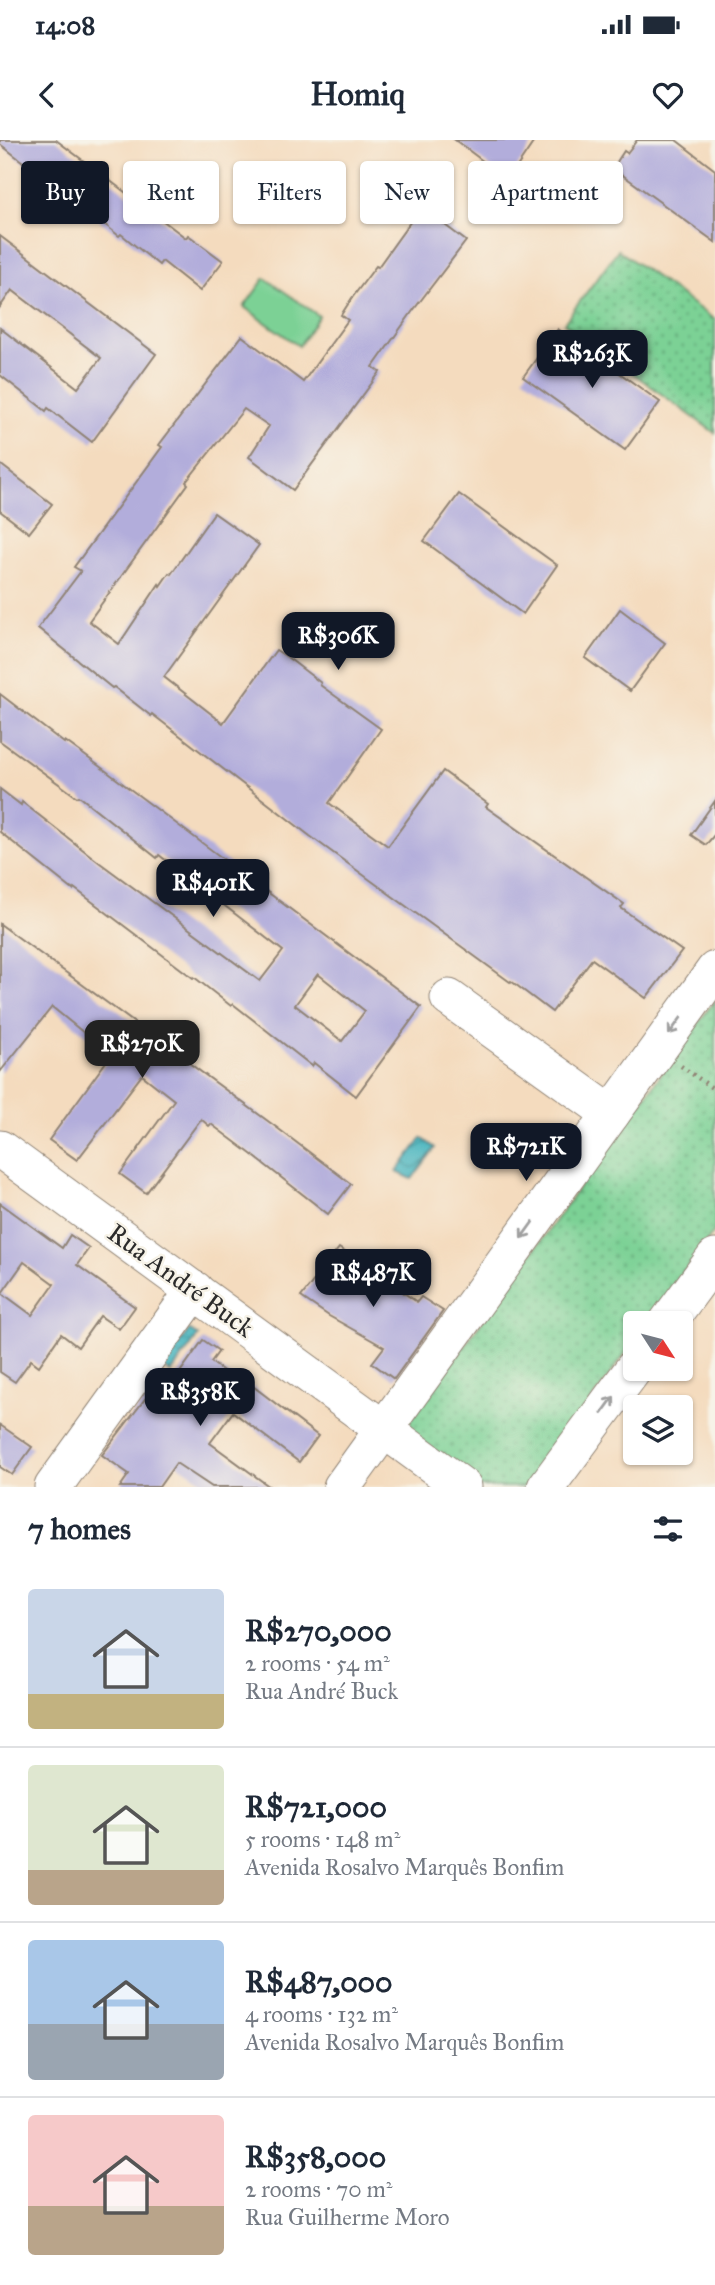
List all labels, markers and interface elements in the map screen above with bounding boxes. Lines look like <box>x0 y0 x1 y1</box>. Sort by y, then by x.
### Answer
text: 14:08 <box>35 9 95 41</box>
text: Homiq <box>310 75 405 114</box>
icon: back <box>28 76 66 114</box>
icon: heart <box>649 76 687 114</box>
chip: Buy <box>21 161 109 224</box>
chip: Rent <box>123 161 219 224</box>
chip: Filters <box>233 161 346 224</box>
chip: New <box>360 161 454 224</box>
chip: Apartment <box>468 161 623 224</box>
pin: R$263K <box>535 330 649 390</box>
text: R$263K <box>553 339 631 367</box>
pin: R$306K <box>281 612 395 672</box>
text: R$306K <box>298 621 378 649</box>
pin: R$401K <box>156 860 270 919</box>
text: R$401K <box>172 868 254 896</box>
one-way arrow <box>668 1016 683 1035</box>
pin: R$270K <box>85 1020 199 1080</box>
text: R$270K <box>101 1029 183 1057</box>
pin: R$721K <box>469 1124 583 1183</box>
text: R$721K <box>486 1132 566 1160</box>
street label: Rua André Buck <box>102 1216 261 1344</box>
one-way arrow <box>520 1220 535 1239</box>
pin: R$487K <box>316 1250 430 1309</box>
text: R$487K <box>331 1258 415 1286</box>
north arrow <box>623 1311 693 1381</box>
map controls <box>623 1311 693 1465</box>
pin: R$358K <box>143 1368 257 1428</box>
text: R$358K <box>161 1377 239 1405</box>
button: layers <box>623 1395 693 1465</box>
one-way arrow <box>600 1396 615 1415</box>
icon: filters <box>649 1510 687 1548</box>
text: 7 homes <box>28 1511 131 1547</box>
text: R$270,000 <box>245 1613 392 1649</box>
icon: home <box>84 1617 168 1701</box>
text: 2 rooms · 54 m² <box>245 1649 390 1677</box>
text: Rua André Buck <box>245 1677 398 1705</box>
text: R$721,000 <box>245 1789 387 1825</box>
icon: home <box>84 1793 168 1877</box>
text: 5 rooms · 148 m² <box>245 1825 400 1853</box>
text: Avenida Rosalvo Marquês Bonfim <box>245 1853 564 1881</box>
text: R$487,000 <box>245 1964 393 2000</box>
icon: home <box>84 1968 168 2052</box>
text: 4 rooms · 132 m² <box>245 2000 398 2028</box>
text: Avenida Rosalvo Marquês Bonfim <box>245 2028 564 2056</box>
text: R$358,000 <box>245 2139 386 2175</box>
icon: home <box>84 2143 168 2227</box>
text: 2 rooms · 70 m² <box>245 2175 393 2203</box>
text: Rua Guilherme Moro <box>245 2203 450 2231</box>

